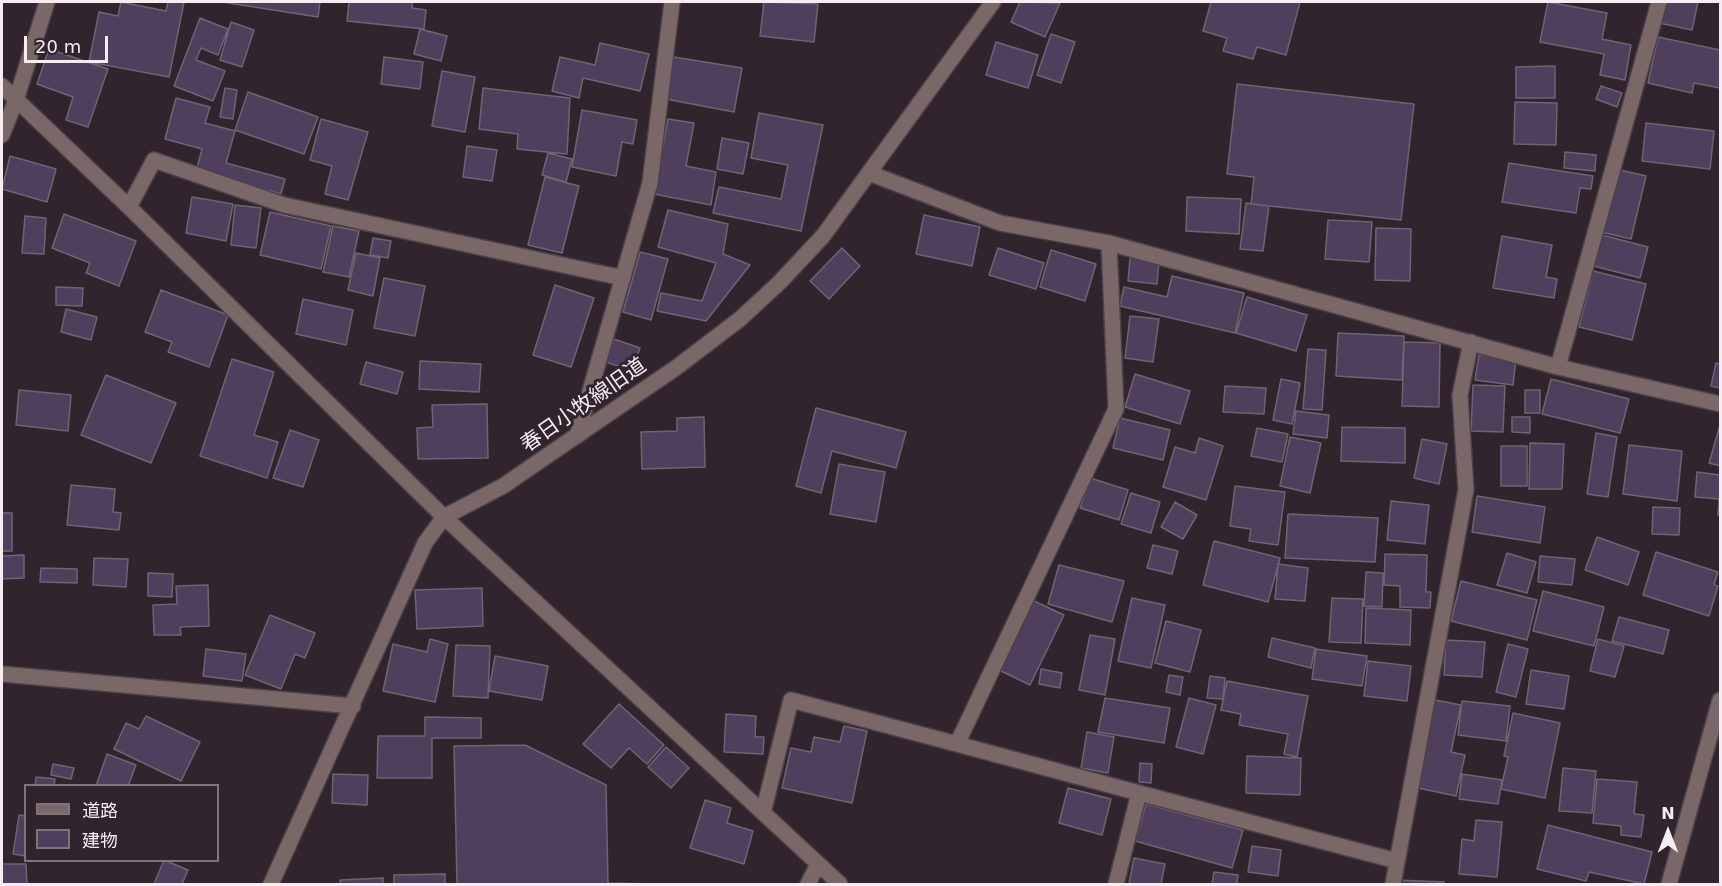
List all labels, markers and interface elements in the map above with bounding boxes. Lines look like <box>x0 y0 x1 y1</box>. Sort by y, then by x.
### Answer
scale bar <box>27 24 111 62</box>
text: 20 m <box>35 36 81 57</box>
street label: 春日小牧線旧道 <box>517 354 651 458</box>
legend <box>24 784 219 862</box>
text: 道路 <box>82 800 118 821</box>
north arrow <box>1638 802 1698 862</box>
text: N <box>1661 804 1675 823</box>
text: 建物 <box>82 830 118 851</box>

